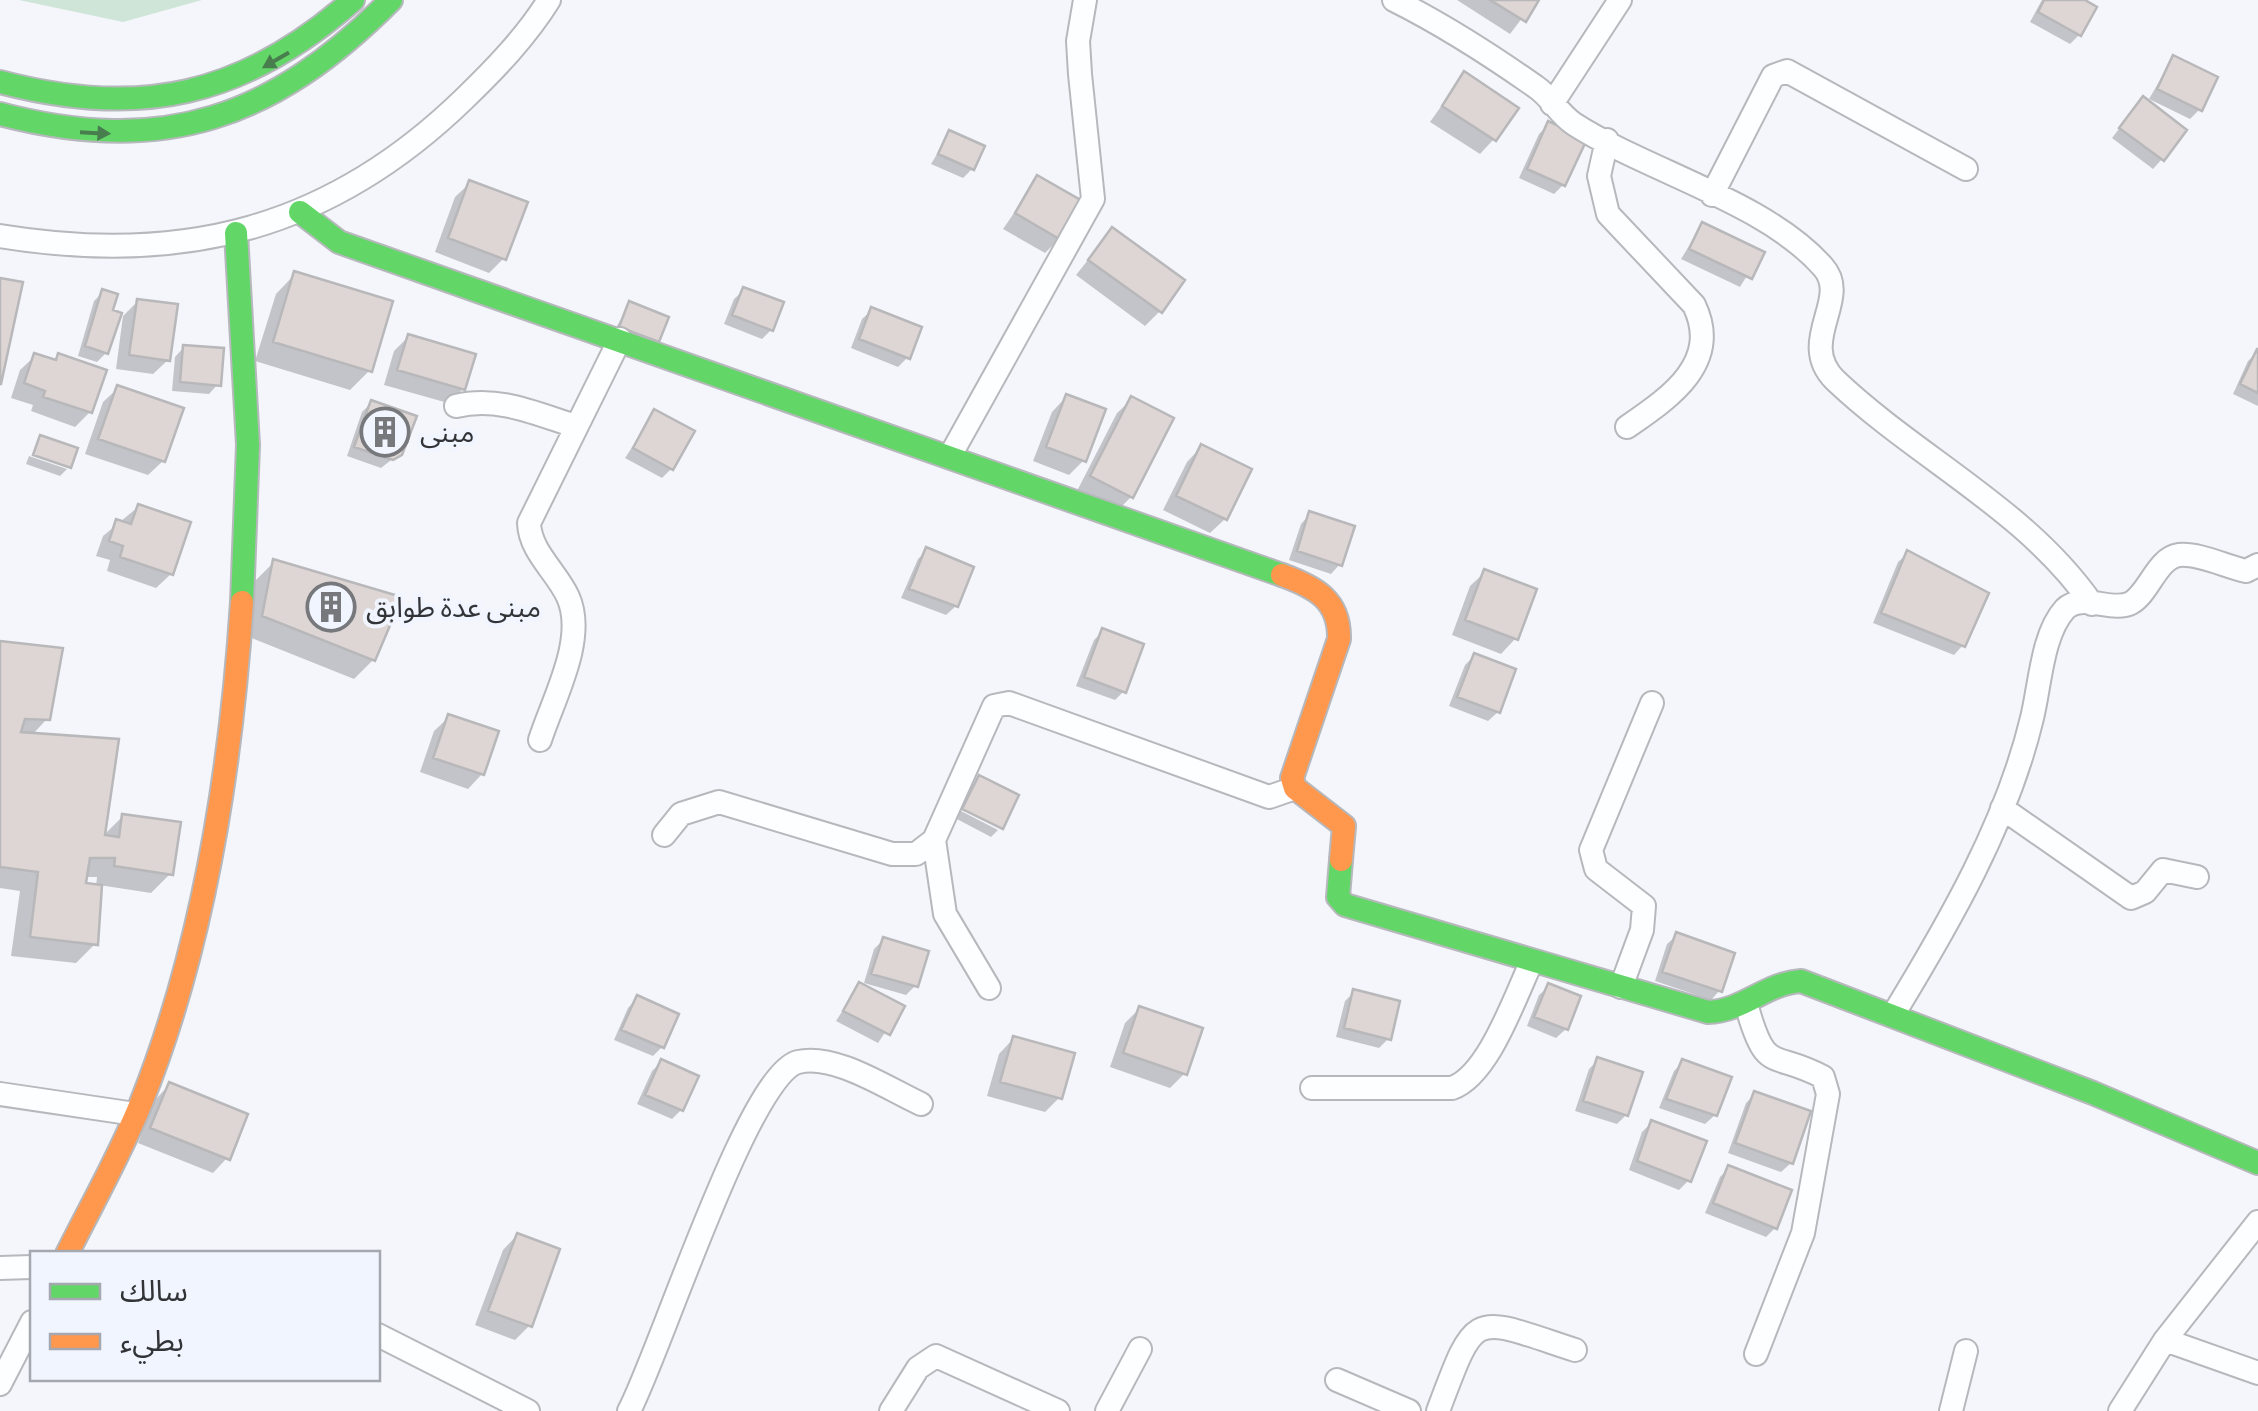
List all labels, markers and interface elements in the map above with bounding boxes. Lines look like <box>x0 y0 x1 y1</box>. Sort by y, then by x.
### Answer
one-way arrow <box>262 51 291 68</box>
one-way arrow <box>80 125 112 141</box>
building icon: مبنى <box>359 406 411 458</box>
place label: مبنى <box>420 413 475 453</box>
building icon: مبنى عدة طوابق <box>305 581 357 633</box>
place label: مبنى عدة طوابق <box>366 588 541 628</box>
legend <box>30 1251 380 1381</box>
text: سالك <box>120 1270 188 1313</box>
text: بطيء <box>120 1320 184 1364</box>

